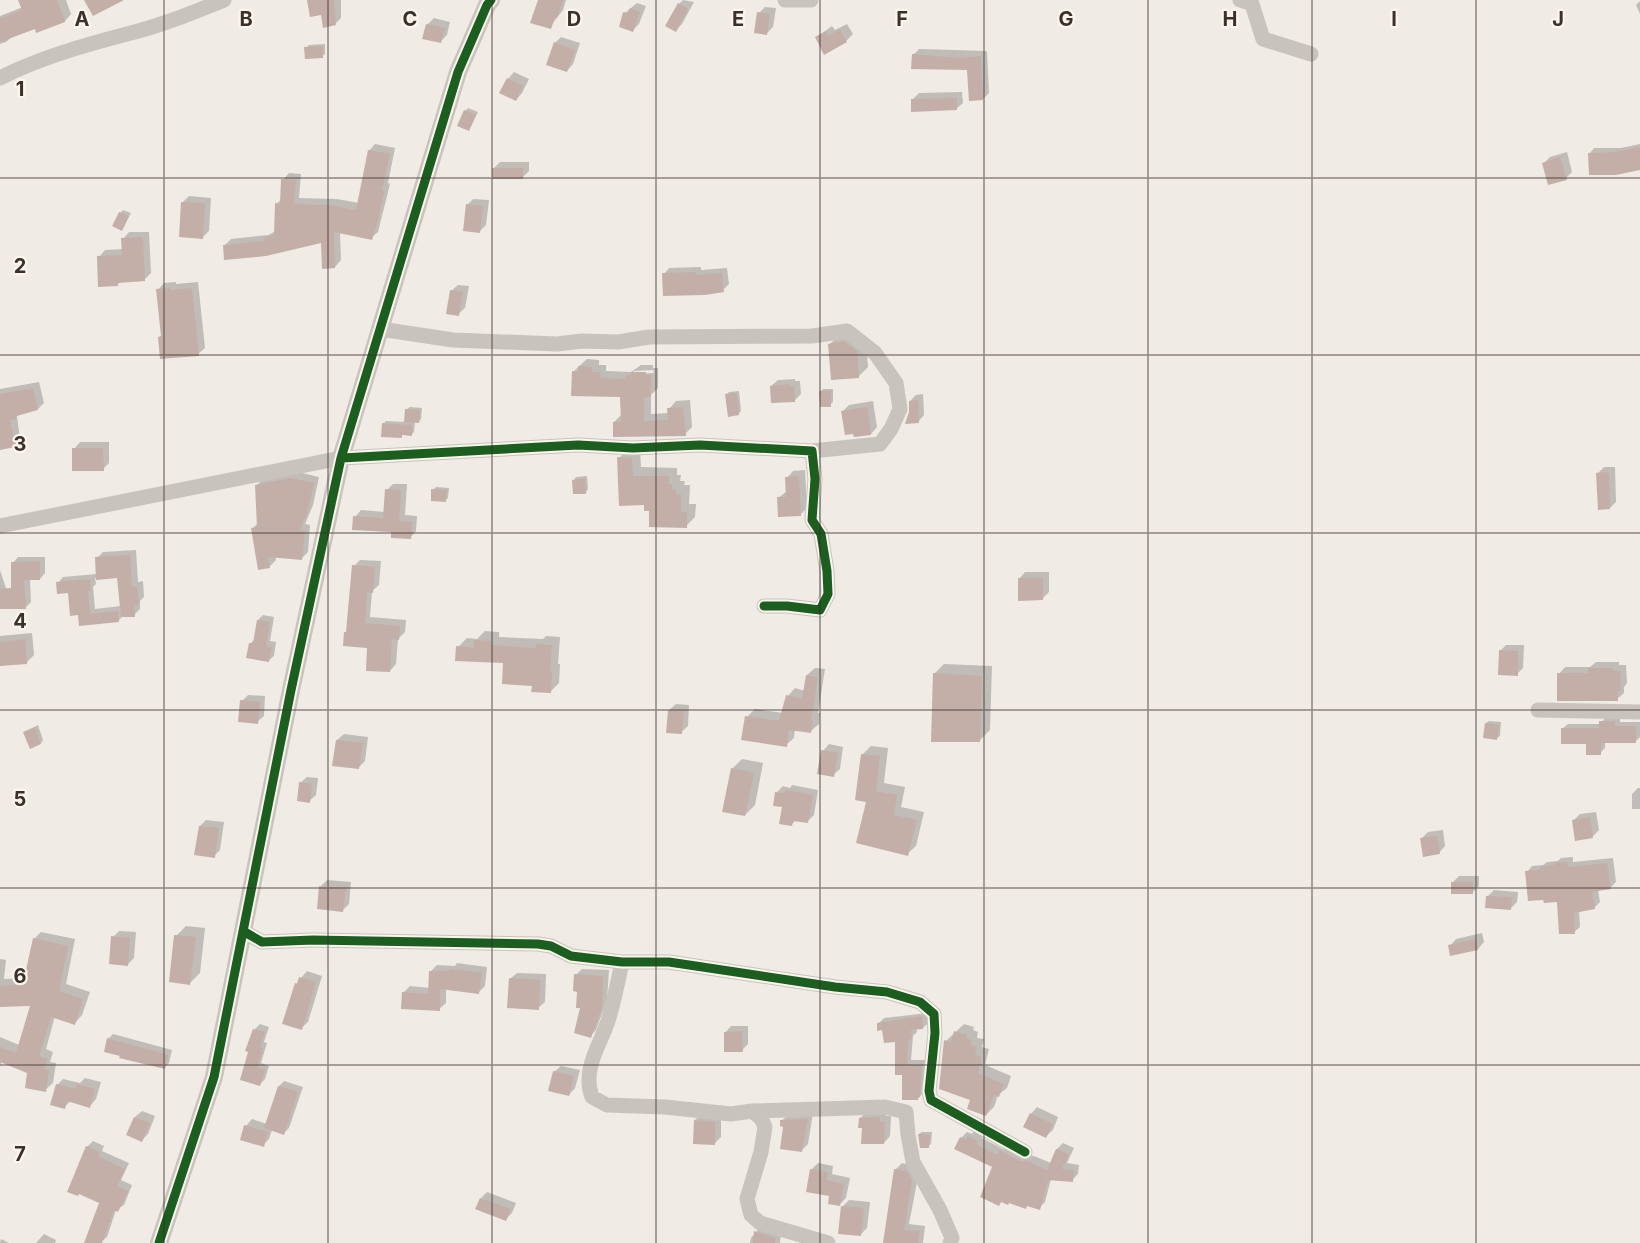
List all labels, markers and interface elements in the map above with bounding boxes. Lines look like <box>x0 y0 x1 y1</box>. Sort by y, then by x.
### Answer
text: A <box>75 7 90 31</box>
text: B <box>239 7 253 31</box>
text: C <box>403 7 417 31</box>
text: D <box>567 7 581 31</box>
text: E <box>732 7 744 31</box>
text: F <box>896 7 908 31</box>
text: G <box>1058 7 1074 31</box>
text: H <box>1223 7 1237 31</box>
text: I <box>1391 7 1397 31</box>
text: J <box>1552 7 1564 31</box>
text: 1 <box>16 77 24 101</box>
text: 2 <box>14 254 26 278</box>
text: 3 <box>14 432 26 456</box>
text: 4 <box>13 609 27 633</box>
text: 5 <box>14 787 26 811</box>
text: 6 <box>14 964 27 988</box>
text: 7 <box>14 1142 26 1166</box>

